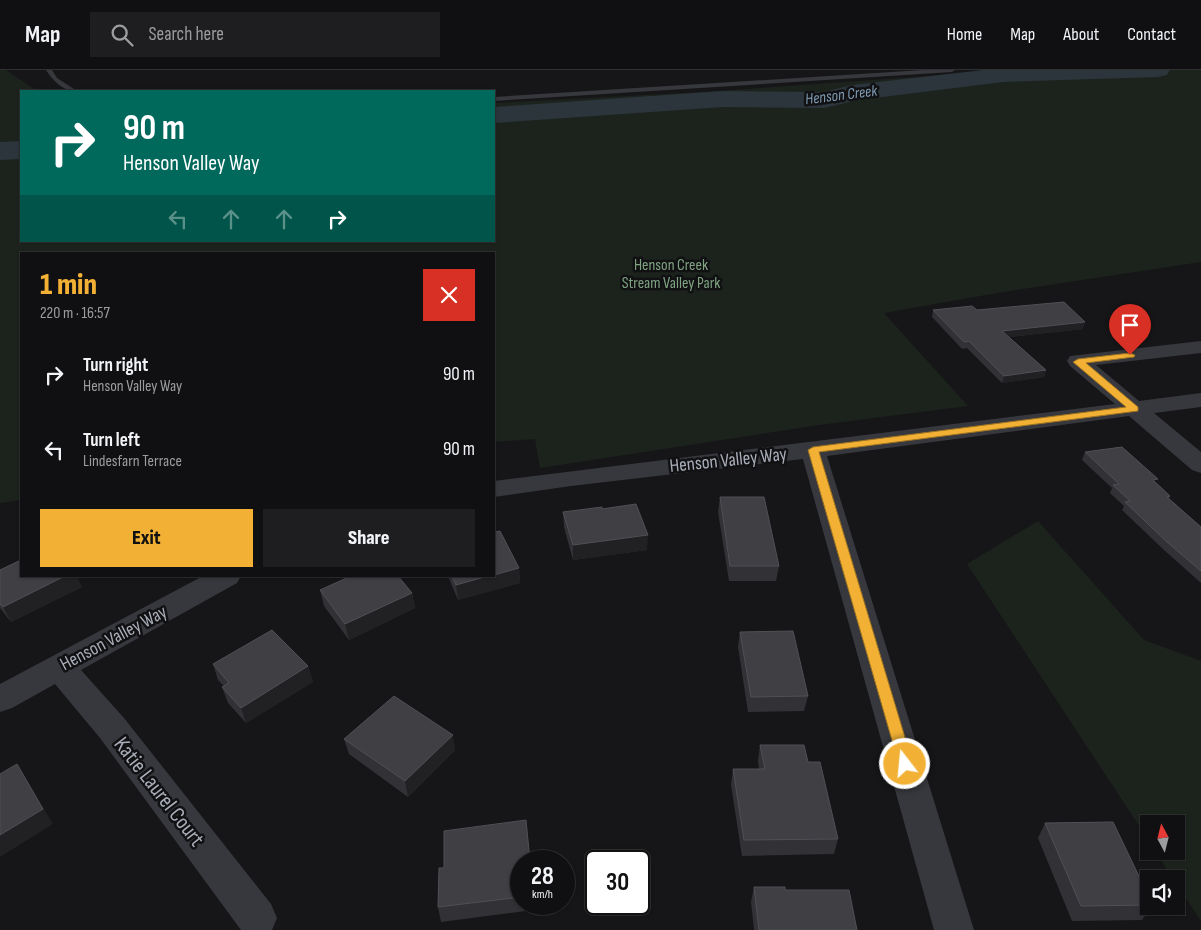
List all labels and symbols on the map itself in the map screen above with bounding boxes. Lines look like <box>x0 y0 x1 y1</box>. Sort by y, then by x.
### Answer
water label: Henson Creek <box>804 82 879 109</box>
park label: Henson Creek Stream Valley Park <box>622 256 720 293</box>
pin <box>1109 304 1151 355</box>
street label: Henson Valley Way <box>668 443 789 478</box>
street label: Henson Valley Way <box>56 600 172 676</box>
street label: Katie Laurel Court <box>108 732 210 852</box>
position arrow <box>878 737 930 789</box>
north arrow <box>1140 815 1185 860</box>
speed limit sign: 30 <box>585 850 650 915</box>

